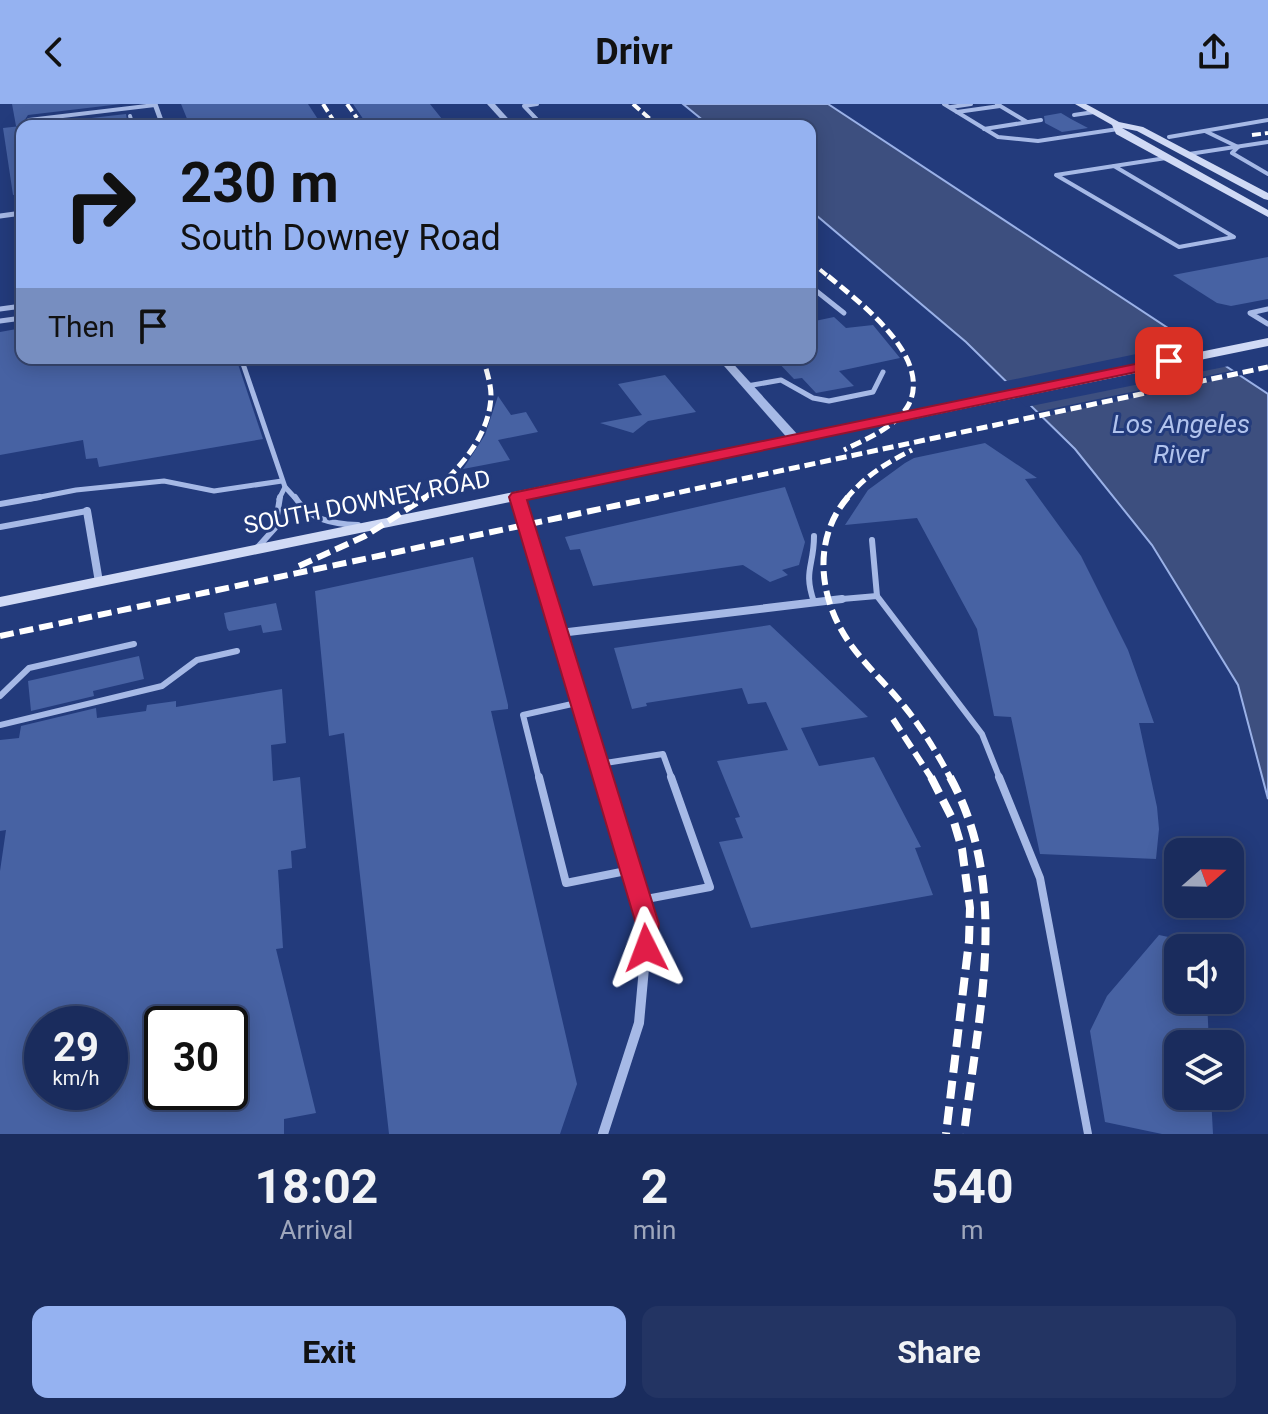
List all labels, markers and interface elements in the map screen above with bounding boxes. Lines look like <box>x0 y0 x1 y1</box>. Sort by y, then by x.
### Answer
icon: back <box>32 30 76 74</box>
icon: share <box>1192 30 1236 74</box>
text: Drivr <box>595 31 673 73</box>
text: 230 m <box>180 150 339 216</box>
icon: right <box>48 152 152 256</box>
text: South Downey Road <box>180 217 501 259</box>
icon: arrive <box>131 304 175 348</box>
text: Then <box>48 309 115 344</box>
pin <box>1135 327 1203 395</box>
icon: arrive <box>1147 339 1191 383</box>
water label: Los Angeles River <box>1112 409 1250 469</box>
street label: SOUTH DOWNEY ROAD <box>241 464 493 540</box>
north arrow <box>1164 838 1244 918</box>
map controls <box>1164 838 1244 1110</box>
position arrow <box>604 906 688 990</box>
button: sound <box>1164 934 1244 1014</box>
speed limit sign: 30 <box>144 1006 248 1110</box>
text: 29 <box>53 1024 99 1071</box>
button: layers <box>1164 1030 1244 1110</box>
text: km/h <box>53 1066 99 1090</box>
text: 18:02 <box>255 1158 378 1215</box>
text: 2 <box>641 1158 668 1215</box>
text: 540 <box>931 1158 1013 1215</box>
text: Arrival <box>280 1215 353 1245</box>
text: min <box>633 1215 676 1245</box>
text: m <box>961 1215 984 1245</box>
button: Exit <box>32 1306 626 1398</box>
button: Share <box>642 1306 1236 1398</box>

